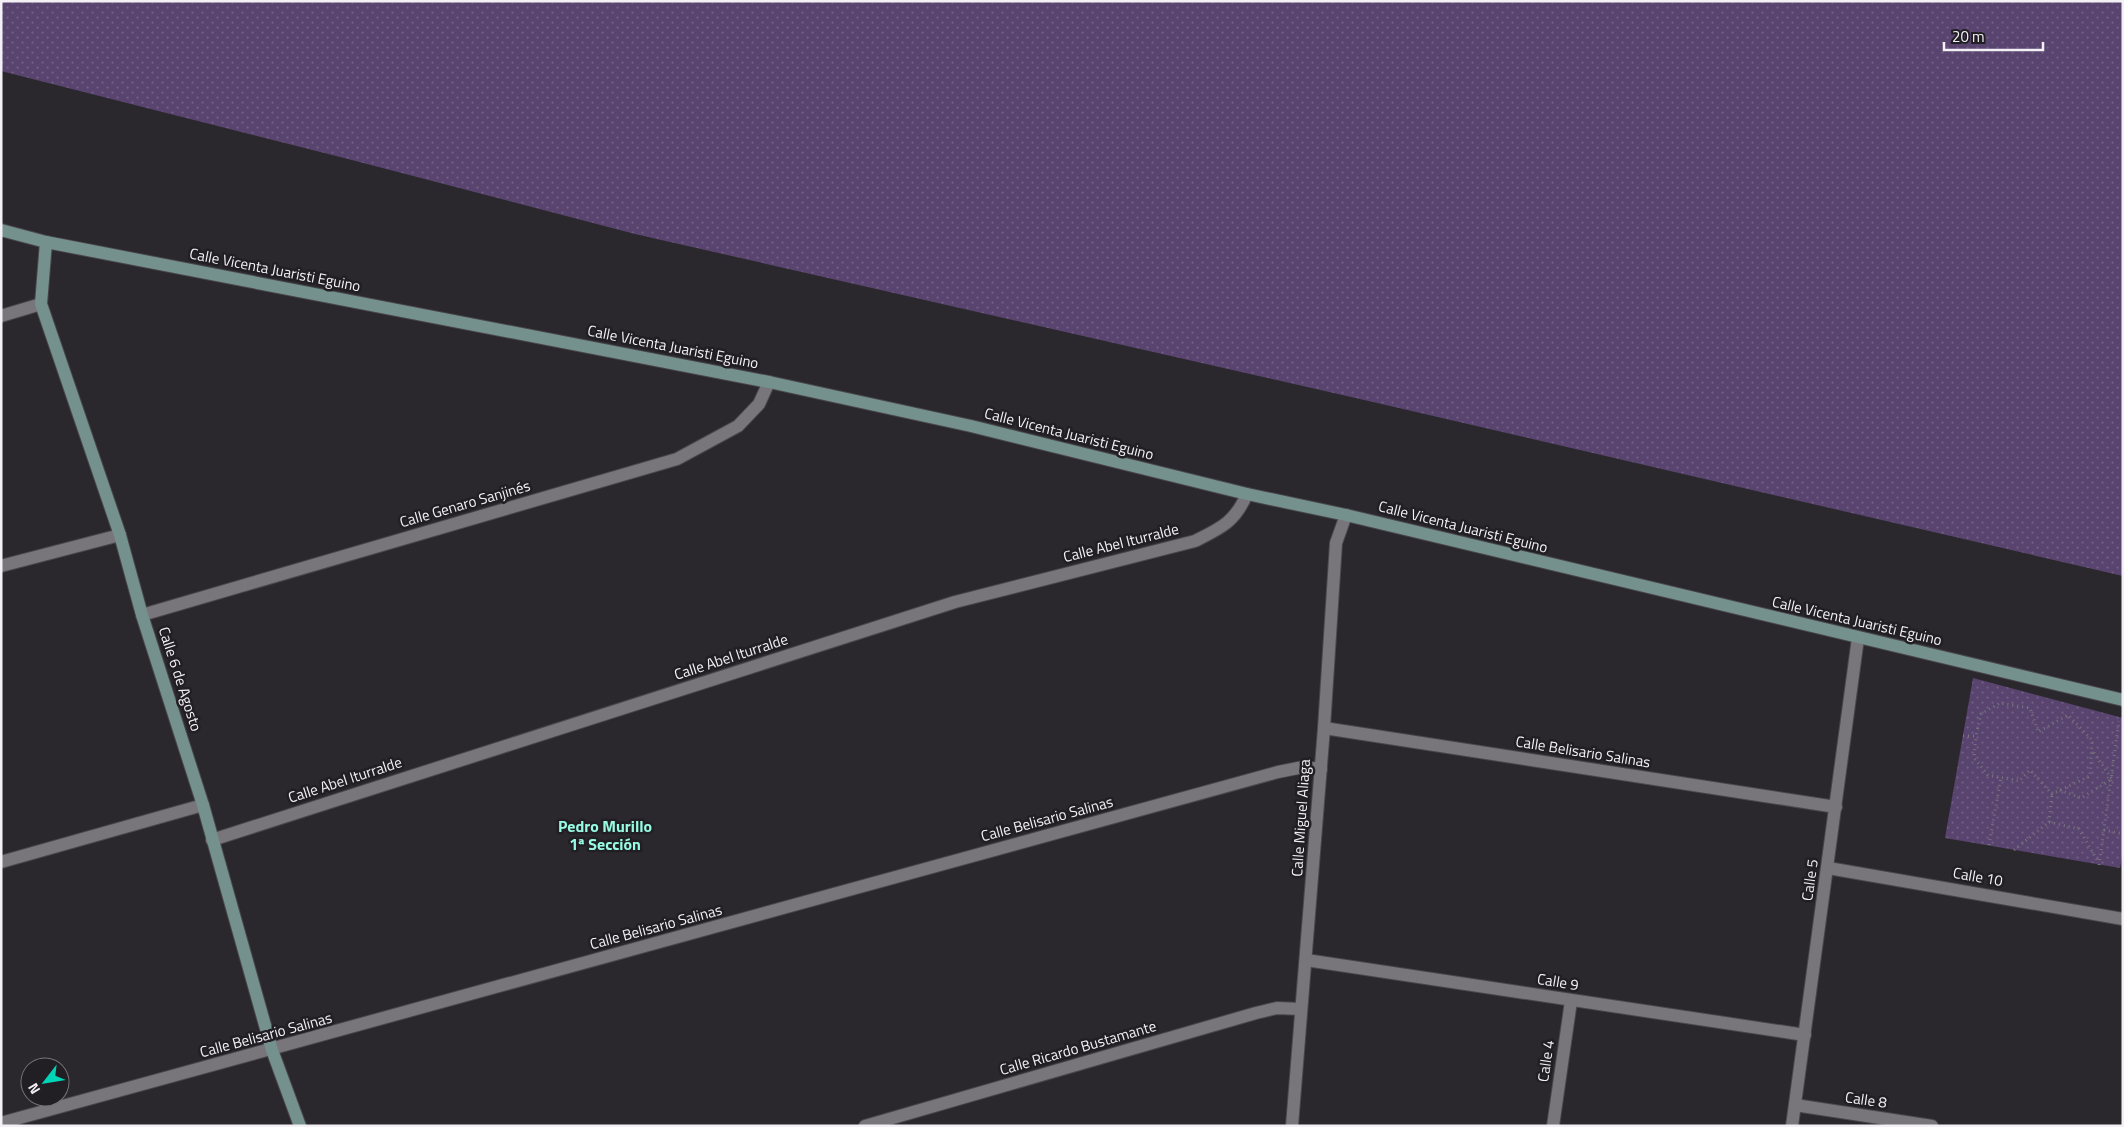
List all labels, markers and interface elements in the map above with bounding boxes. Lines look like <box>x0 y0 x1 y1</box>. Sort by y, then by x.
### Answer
scale bar <box>1944 20 2043 52</box>
text: 20 m <box>1952 25 1985 48</box>
street label: Calle Vicenta Juaristi Eguino <box>188 242 363 297</box>
street label: Calle Vicenta Juaristi Eguino <box>586 319 761 374</box>
street label: Calle Vicenta Juaristi Eguino <box>982 401 1156 466</box>
street label: Calle Genaro Sanjinés <box>397 474 533 533</box>
street label: Calle Vicenta Juaristi Eguino <box>1376 494 1550 559</box>
street label: Calle Abel Iturralde <box>1061 517 1181 568</box>
street label: Calle Vicenta Juaristi Eguino <box>1770 590 1944 651</box>
street label: Calle 6 de Agosto <box>153 624 208 734</box>
street label: Calle Abel Iturralde <box>671 627 791 686</box>
street label: Calle Belisario Salinas <box>1514 729 1652 774</box>
street label: Calle Abel Iturralde <box>285 750 405 809</box>
street label: Calle Miguel Aliaga <box>1285 758 1316 878</box>
street label: Calle Belisario Salinas <box>978 790 1116 847</box>
district label: Pedro Murillo 1ª Sección <box>558 814 652 856</box>
street label: Calle 5 <box>1795 858 1824 902</box>
street label: Calle 10 <box>1951 861 2005 892</box>
street label: Calle Belisario Salinas <box>587 898 725 955</box>
street label: Calle 9 <box>1536 967 1581 996</box>
street label: Calle Belisario Salinas <box>197 1006 335 1063</box>
street label: Calle Ricardo Bustamante <box>997 1014 1159 1081</box>
street label: Calle 4 <box>1531 1039 1560 1083</box>
north arrow <box>20 1057 70 1107</box>
text: N <box>22 1079 45 1099</box>
street label: Calle 8 <box>1844 1085 1888 1114</box>

